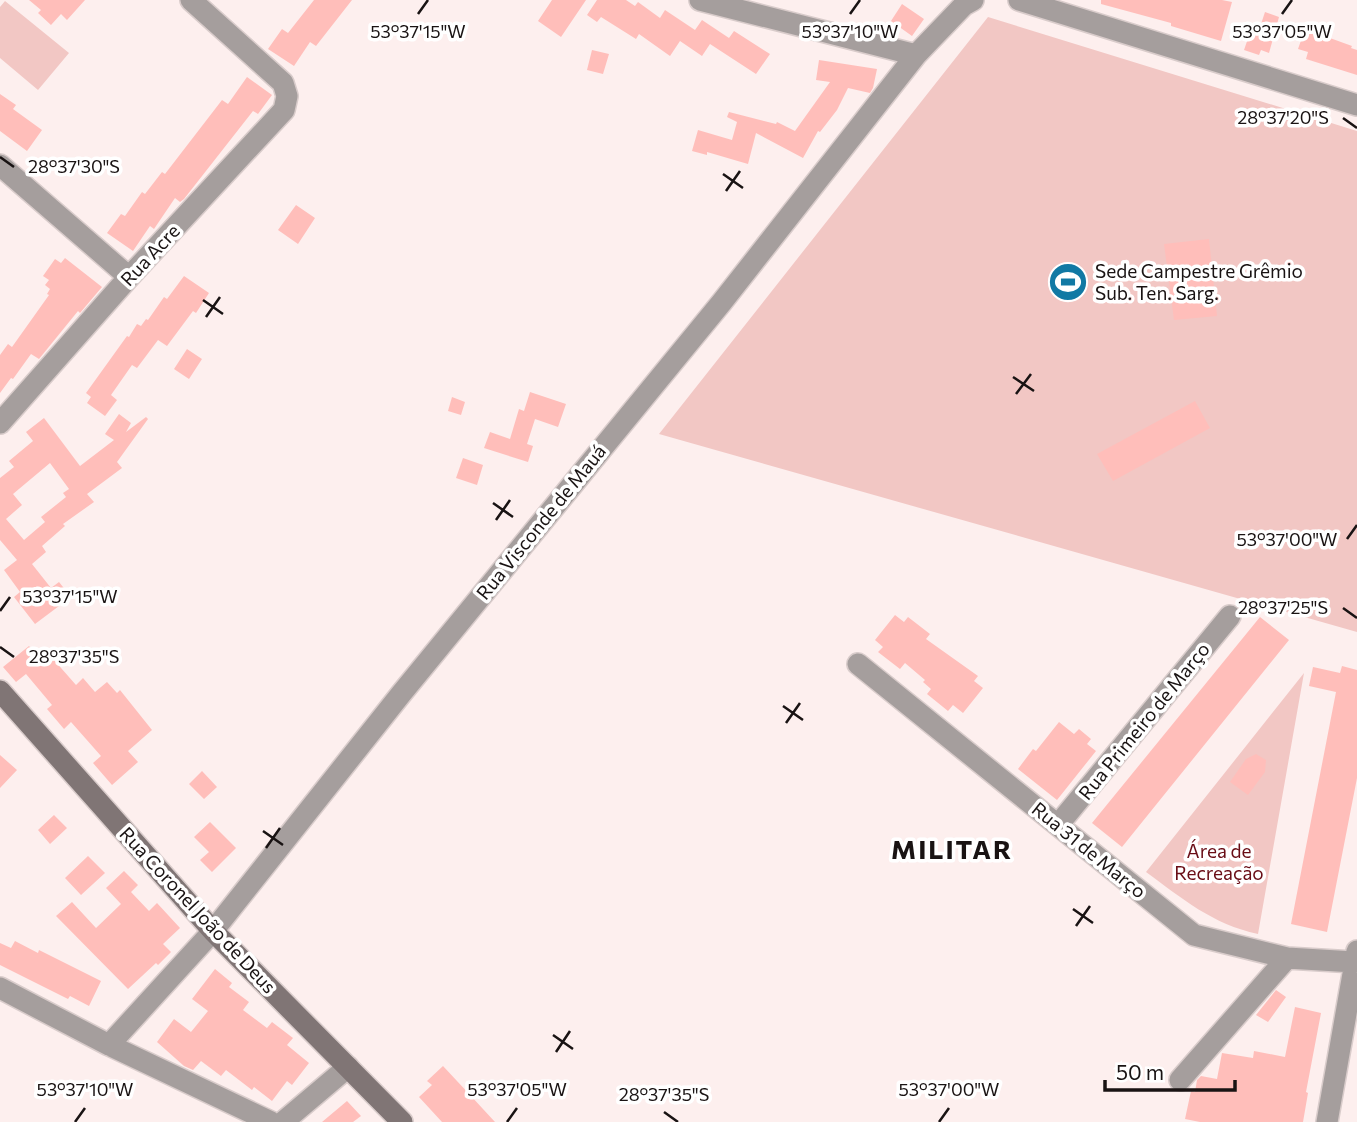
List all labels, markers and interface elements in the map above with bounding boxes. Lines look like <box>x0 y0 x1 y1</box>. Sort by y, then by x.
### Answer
text: 53°37'15"W <box>370 20 466 42</box>
text: 53°37'10"W <box>802 20 898 42</box>
text: 53°37'05"W <box>1232 20 1332 42</box>
text: 28°37'20"S <box>1237 106 1329 128</box>
text: 28°37'30"S <box>28 155 120 177</box>
street label: Rua Acre <box>115 219 184 290</box>
place label: Sede Campestre Grêmio Sub. Ten. Sarg. <box>1095 259 1303 304</box>
sports icon: Sede Campestre Grêmio Sub. Ten. Sarg. <box>1047 261 1089 303</box>
street label: Rua Visconde de Mauá <box>471 440 610 604</box>
text: 53°37'00"W <box>1237 528 1337 550</box>
text: 53°37'15"W <box>22 585 118 607</box>
text: 28°37'25"S <box>1238 596 1328 618</box>
street label: Rua Primeiro de Março <box>1073 637 1214 804</box>
text: 28°37'35"S <box>29 645 119 667</box>
street label: Rua 31 de Março <box>1028 797 1151 903</box>
street label: Rua Coronel João de Deus <box>115 822 281 998</box>
district label: MILITAR <box>891 833 1013 864</box>
park label: Área de Recreação <box>1174 839 1264 884</box>
scale bar <box>1105 1048 1234 1092</box>
text: 50 m <box>1116 1059 1164 1084</box>
text: 53°37'10"W <box>37 1078 133 1100</box>
text: 53°37'05"W <box>467 1078 567 1100</box>
text: 53°37'00"W <box>899 1078 999 1100</box>
text: 28°37'35"S <box>619 1083 709 1105</box>

